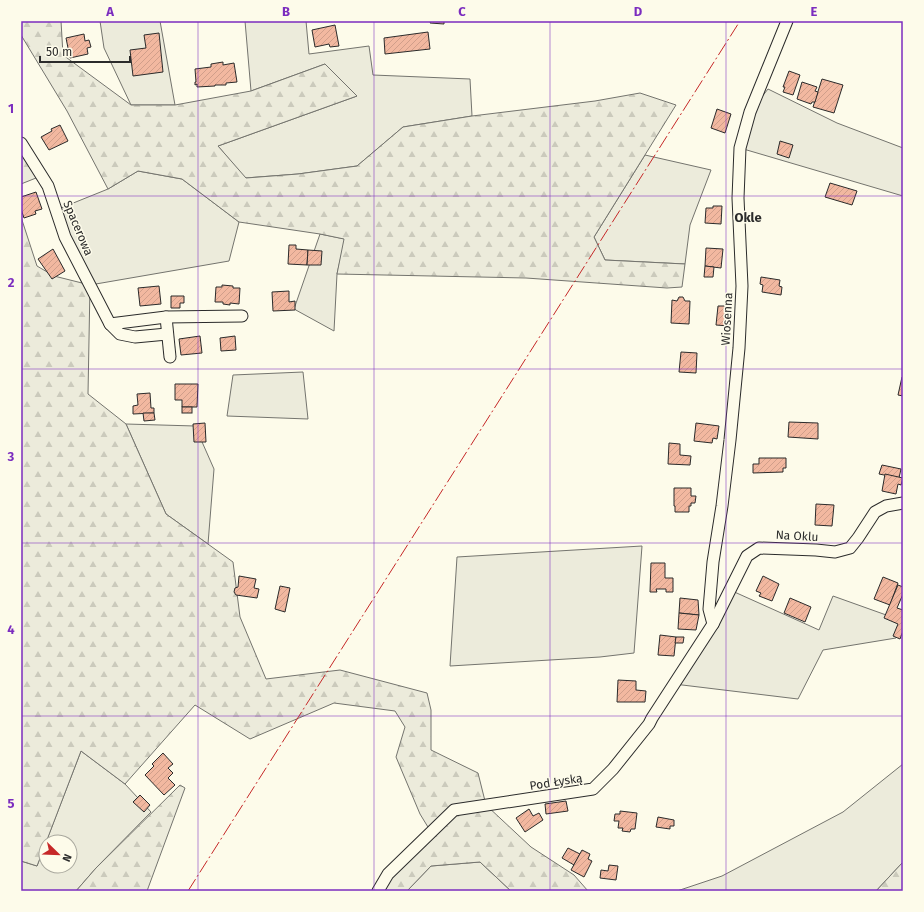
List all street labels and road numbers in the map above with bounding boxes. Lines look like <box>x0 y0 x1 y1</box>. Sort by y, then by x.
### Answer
street label: Spacerowa <box>60 198 96 258</box>
street label: Wiosenna <box>719 292 735 346</box>
street label: Na Oklu <box>775 528 819 544</box>
street label: Pod Łyską <box>529 771 583 793</box>

